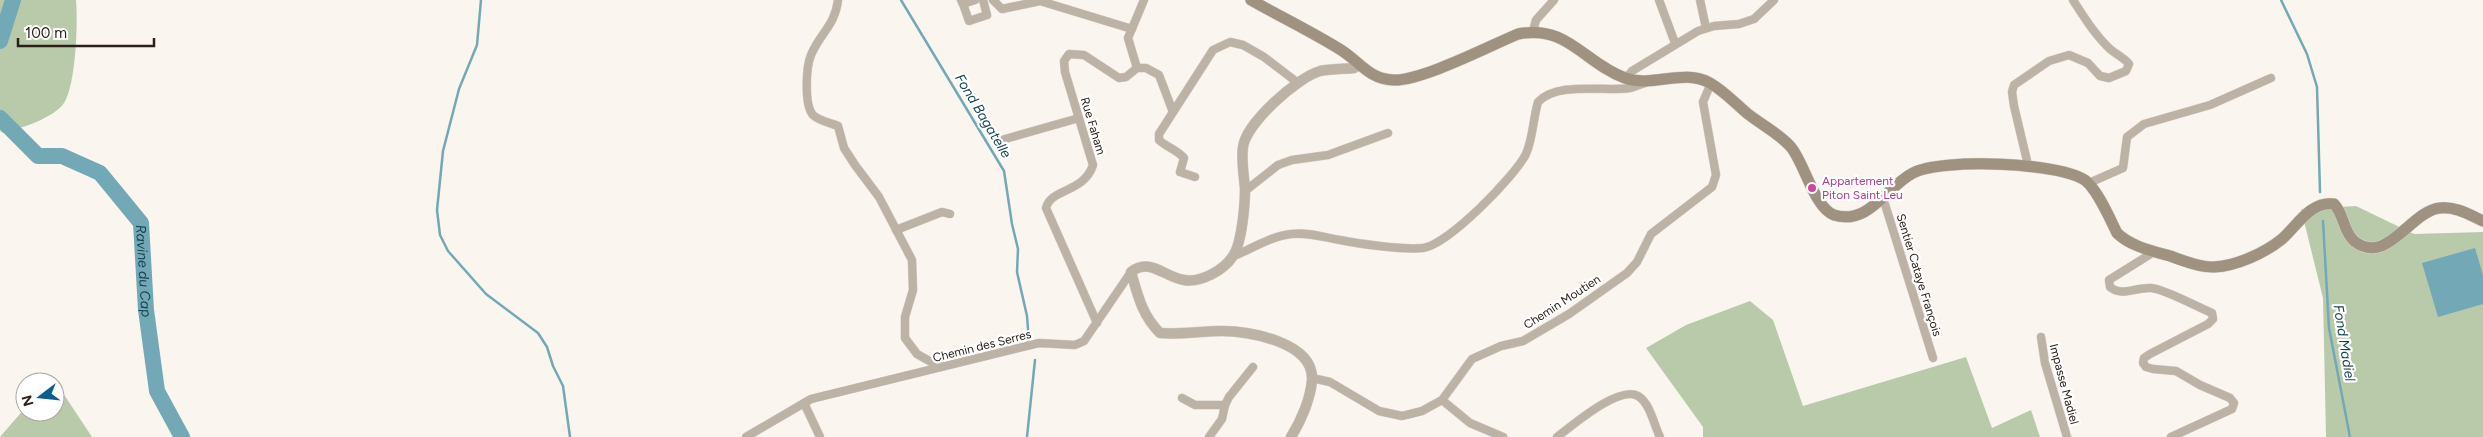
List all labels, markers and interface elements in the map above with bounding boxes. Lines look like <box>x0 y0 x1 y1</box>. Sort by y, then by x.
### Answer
scale bar <box>18 15 154 47</box>
text: 100 m <box>25 24 67 42</box>
water label: Fond Bagatelle <box>951 71 1015 161</box>
street label: Rue Faham <box>1078 96 1108 156</box>
place label: Appartement Piton Saint Leu <box>1822 174 1903 202</box>
marker: Appartement Piton Saint Leu <box>1806 182 1818 194</box>
street label: Sentier Cataye François <box>1894 212 1944 338</box>
water label: Ravine du Cap <box>133 224 155 318</box>
street label: Chemin Moutien <box>1521 272 1603 332</box>
water label: Fond Madiel <box>2330 303 2359 383</box>
street label: Chemin des Serres <box>931 327 1033 365</box>
street label: Impasse Madiel <box>2047 342 2081 426</box>
north arrow <box>15 372 65 422</box>
text: N <box>18 393 38 408</box>

